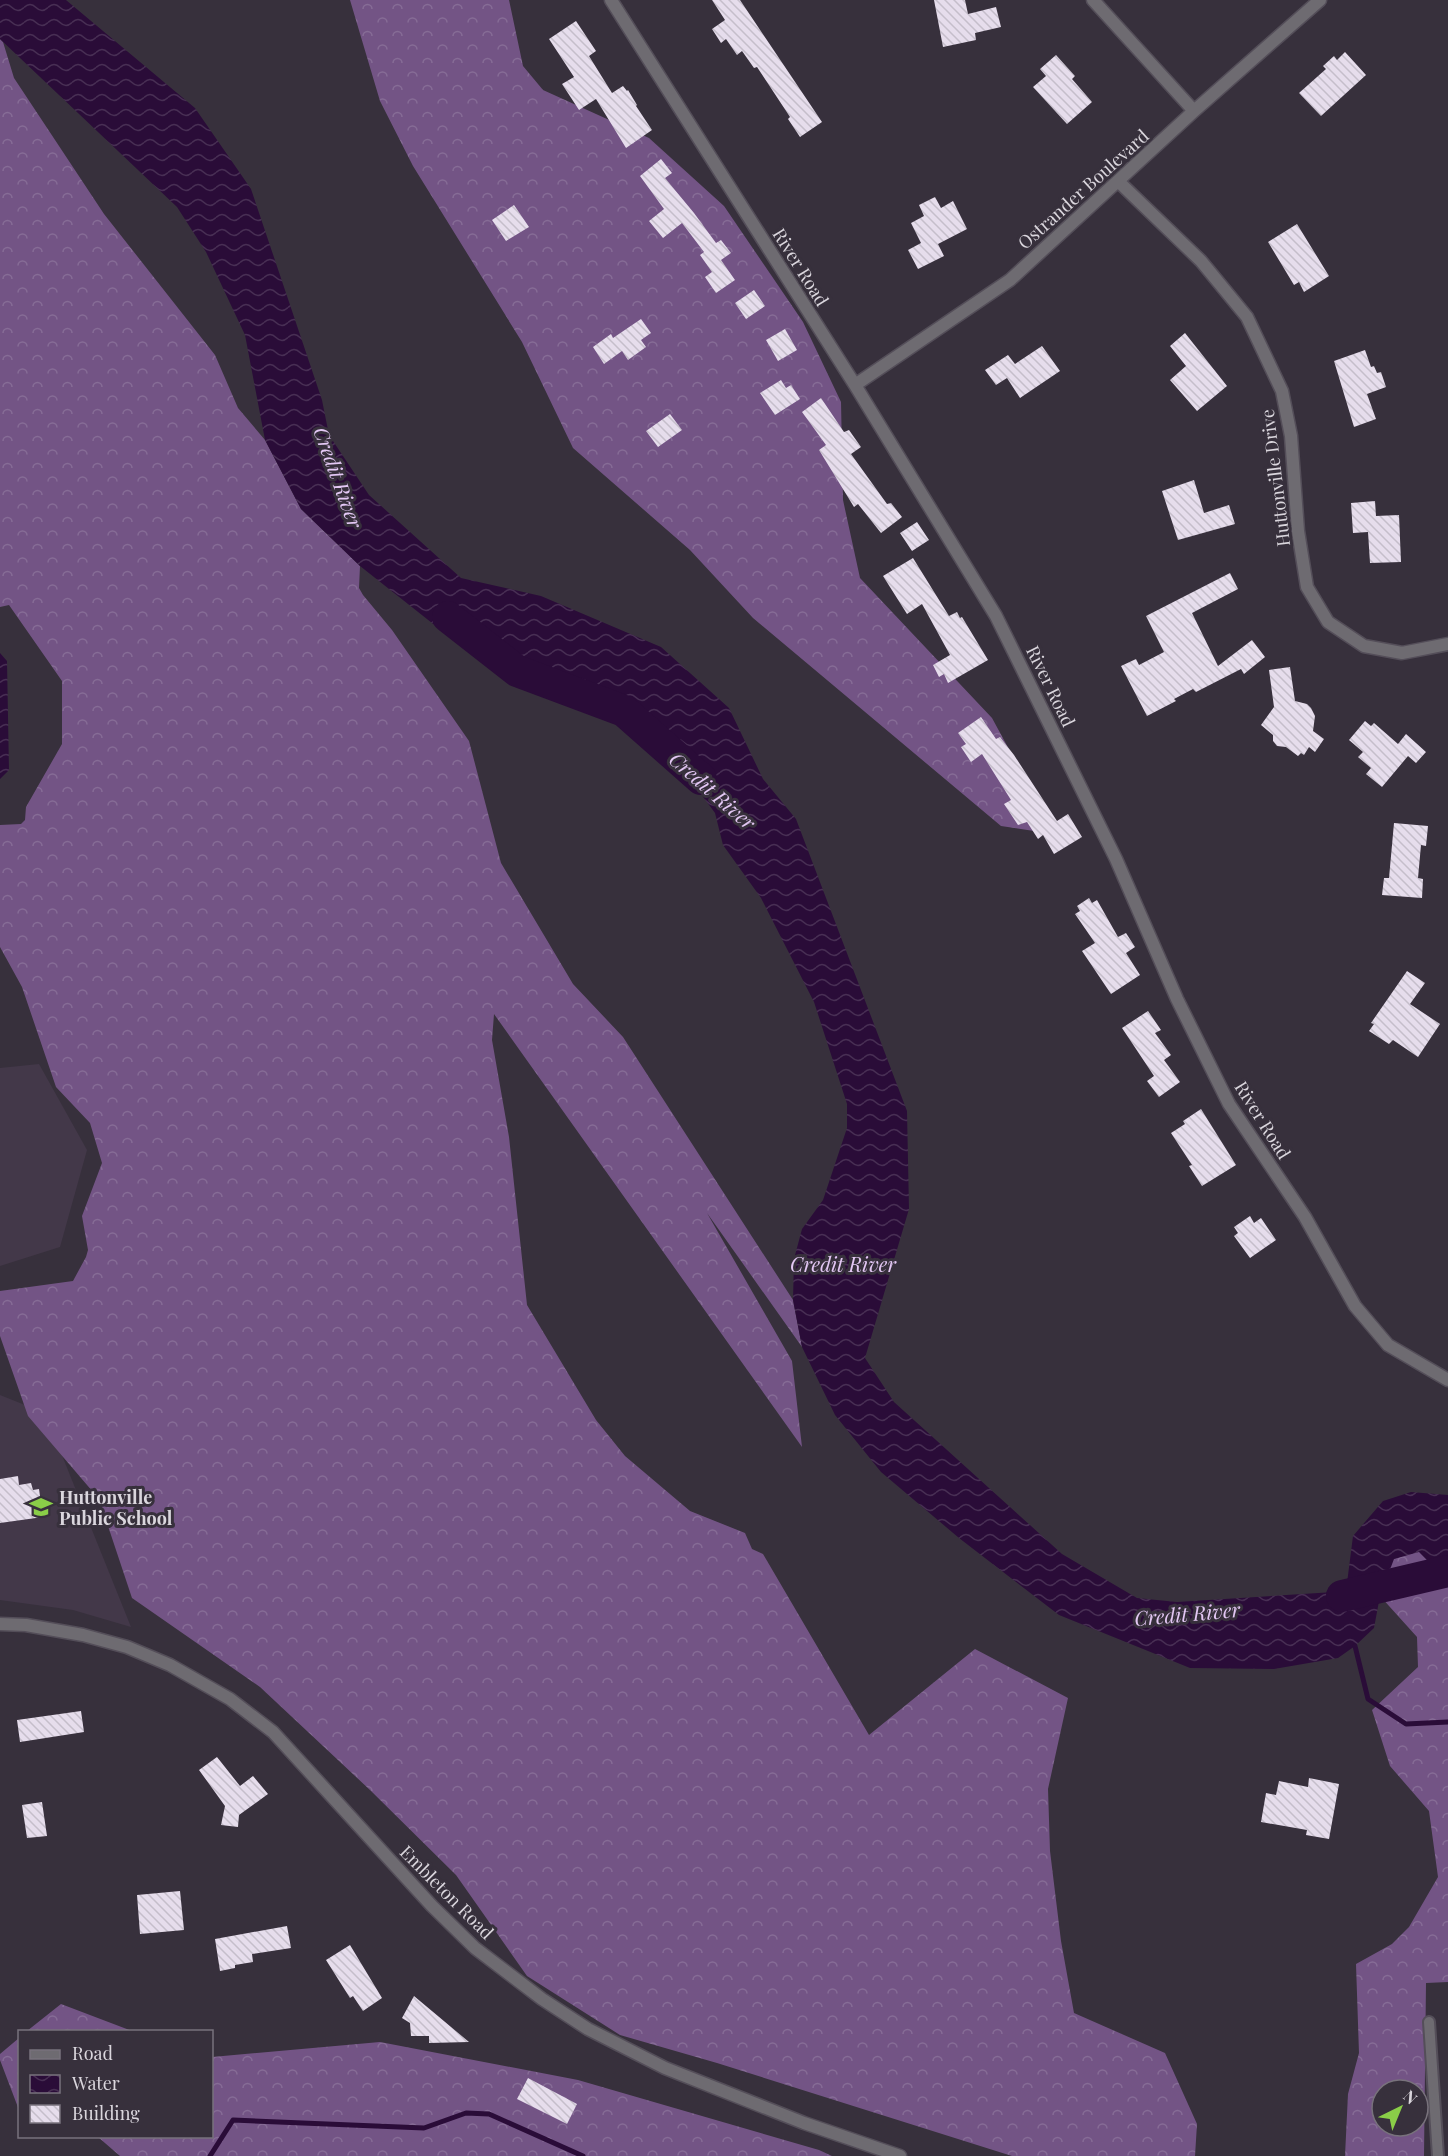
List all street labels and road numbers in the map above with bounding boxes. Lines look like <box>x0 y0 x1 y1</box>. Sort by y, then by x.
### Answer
street label: Ostrander Boulevard <box>1012 123 1154 254</box>
street label: River Road <box>768 223 835 311</box>
street label: Huttonville Drive <box>1255 408 1295 548</box>
street label: River Road <box>1021 641 1081 731</box>
street label: River Road <box>1230 1076 1297 1164</box>
street label: Embleton Road <box>395 1840 499 1944</box>

